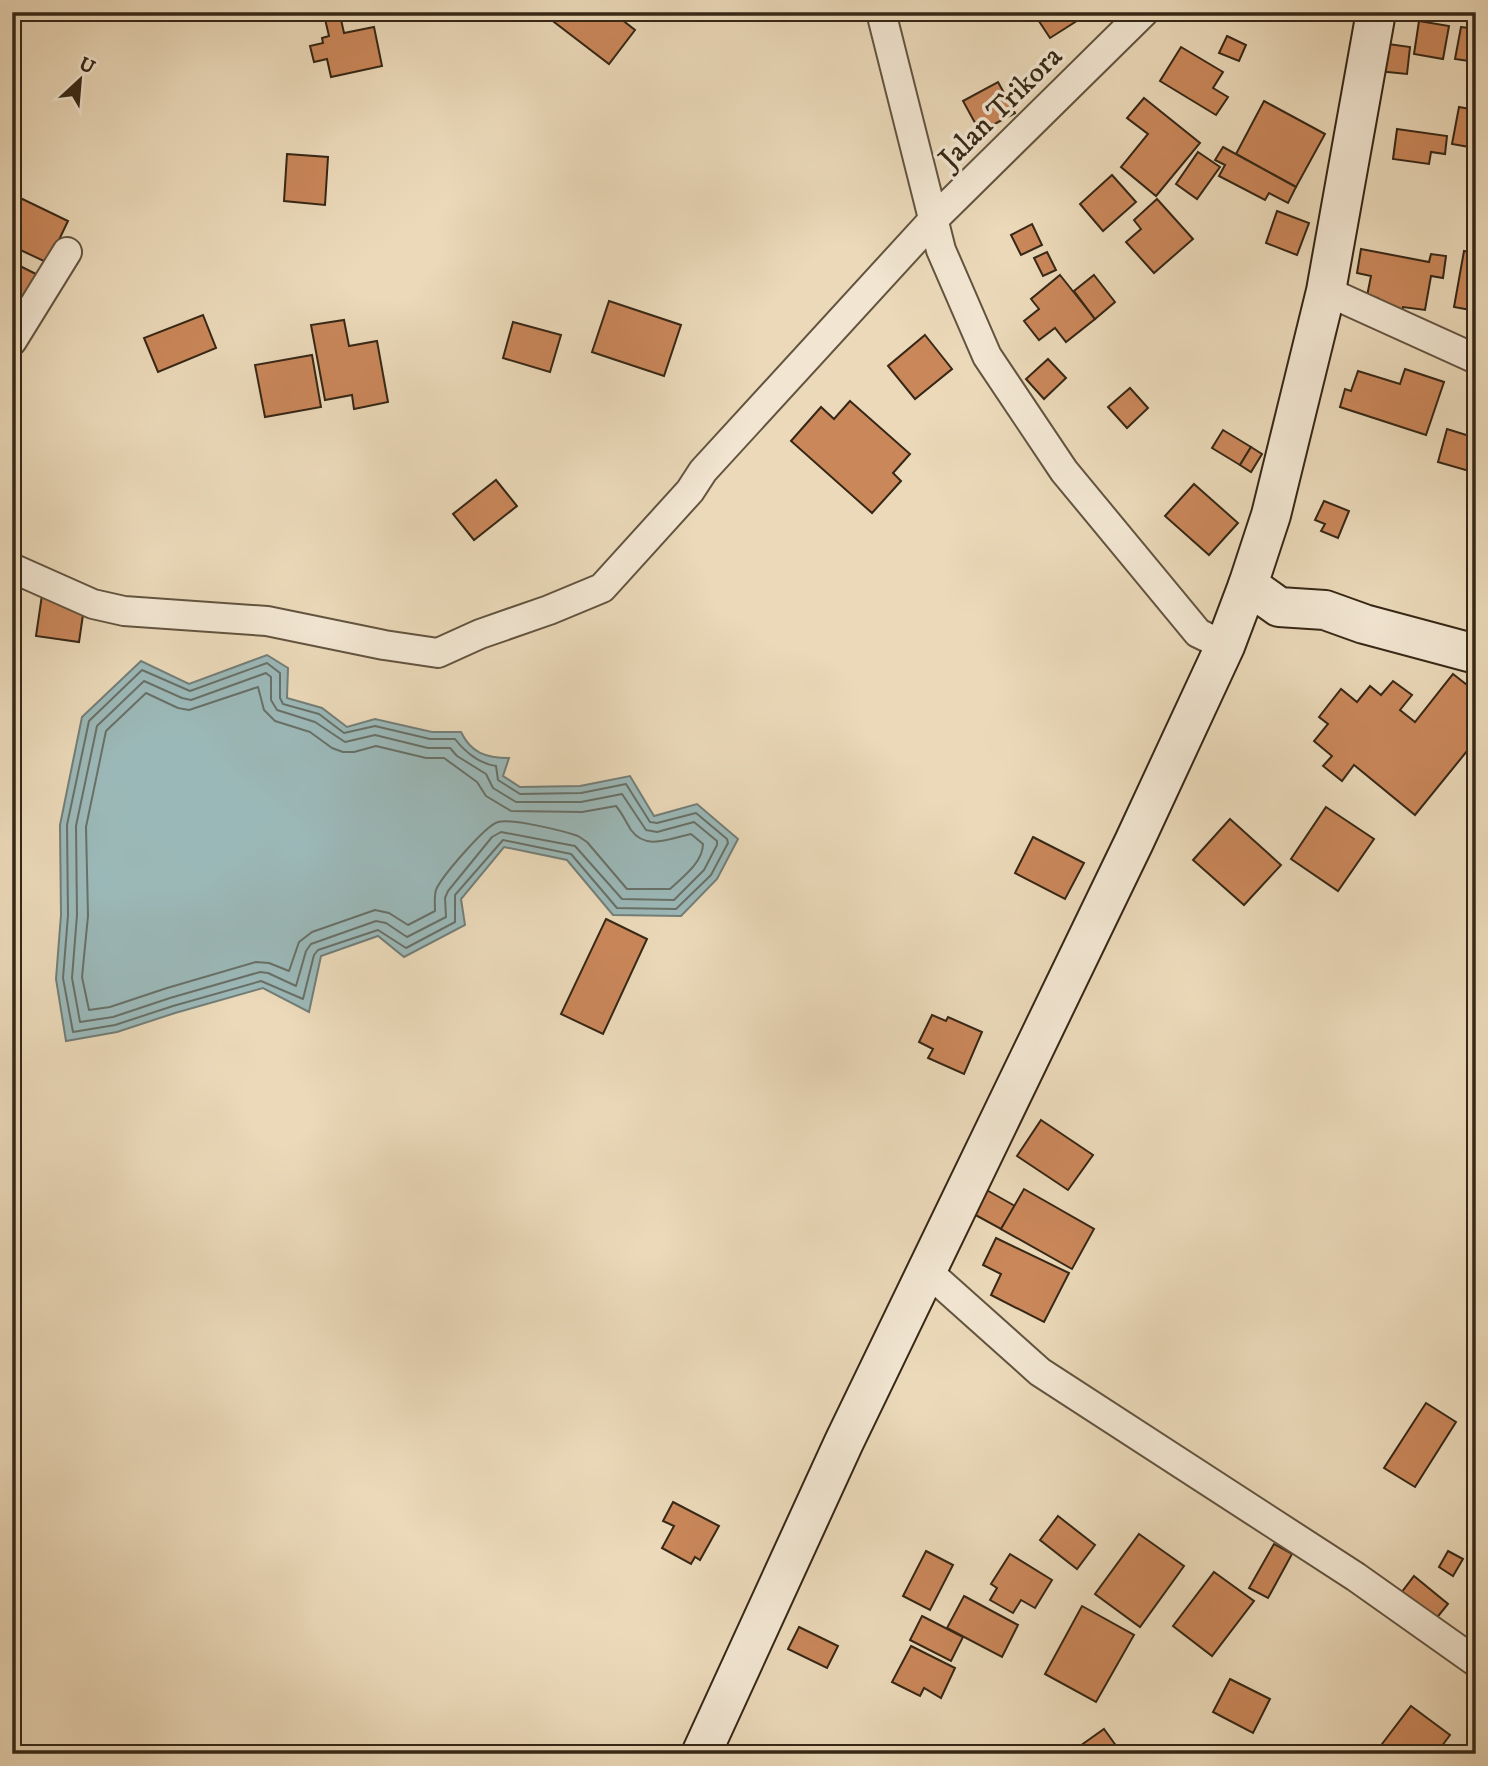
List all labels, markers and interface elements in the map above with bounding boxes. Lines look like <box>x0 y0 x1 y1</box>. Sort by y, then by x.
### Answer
street label: Jalan Trikora <box>929 38 1071 180</box>
north arrow <box>46 46 116 116</box>
text: U <box>75 53 99 80</box>

